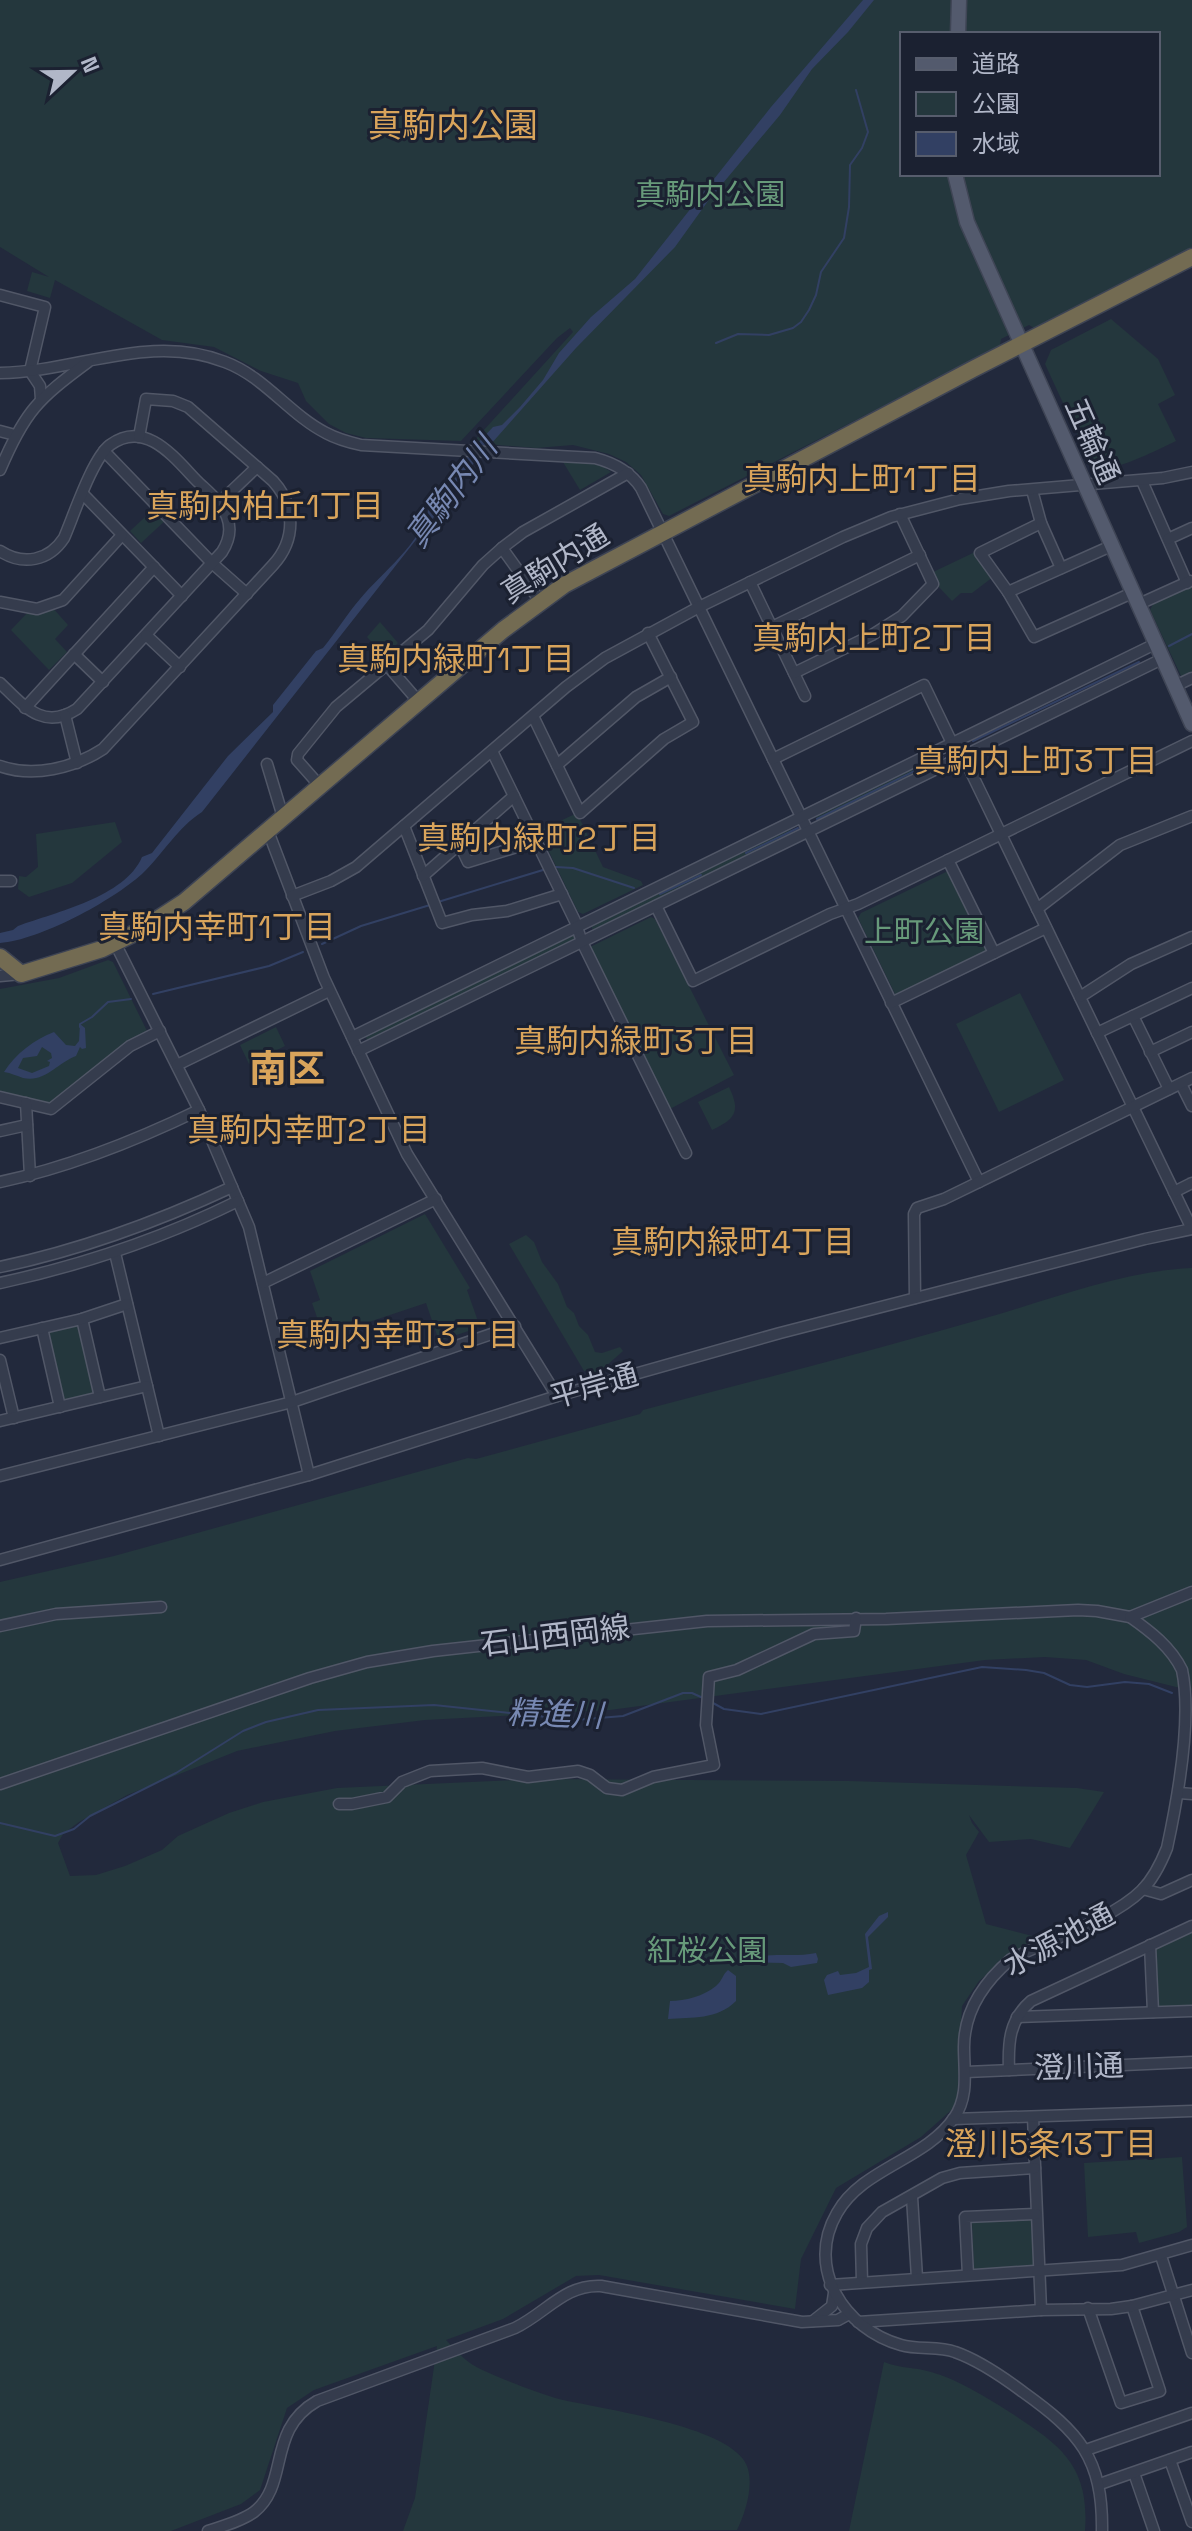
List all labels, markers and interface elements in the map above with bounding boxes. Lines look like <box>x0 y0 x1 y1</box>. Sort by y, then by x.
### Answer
north arrow <box>32 32 112 112</box>
legend <box>900 32 1160 176</box>
text: 道路 <box>972 48 1020 79</box>
text: N <box>75 52 106 77</box>
text: 公園 <box>972 88 1020 119</box>
district label: 真駒内公園 <box>368 104 538 147</box>
text: 水域 <box>972 128 1020 159</box>
park label: 真駒内公園 <box>635 175 785 214</box>
street label: 五輪通 <box>1056 392 1129 490</box>
water label: 真駒内川 <box>397 426 507 555</box>
district label: 真駒内上町1丁目 <box>743 459 981 499</box>
district label: 真駒内柏丘1丁目 <box>146 486 384 526</box>
street label: 真駒内通 <box>494 515 616 612</box>
district label: 真駒内上町2丁目 <box>752 618 996 658</box>
district label: 真駒内緑町1丁目 <box>337 639 575 679</box>
district label: 真駒内上町3丁目 <box>914 741 1158 781</box>
district label: 真駒内緑町2丁目 <box>417 818 661 858</box>
district label: 真駒内幸町1丁目 <box>98 907 336 947</box>
park label: 上町公園 <box>864 912 984 951</box>
district label: 真駒内緑町3丁目 <box>514 1021 758 1061</box>
district label: 南区 <box>249 1045 325 1093</box>
district label: 真駒内幸町2丁目 <box>187 1110 431 1150</box>
district label: 真駒内緑町4丁目 <box>611 1222 855 1262</box>
district label: 真駒内幸町3丁目 <box>276 1315 520 1355</box>
street label: 平岸通 <box>545 1354 642 1417</box>
street label: 石山西岡線 <box>478 1607 632 1664</box>
water label: 精進川 <box>506 1692 607 1736</box>
street label: 水源池通 <box>997 1894 1121 1985</box>
park label: 紅桜公園 <box>647 1931 767 1970</box>
street label: 澄川通 <box>1033 2045 1125 2088</box>
district label: 澄川5条13丁目 <box>945 2124 1157 2164</box>

